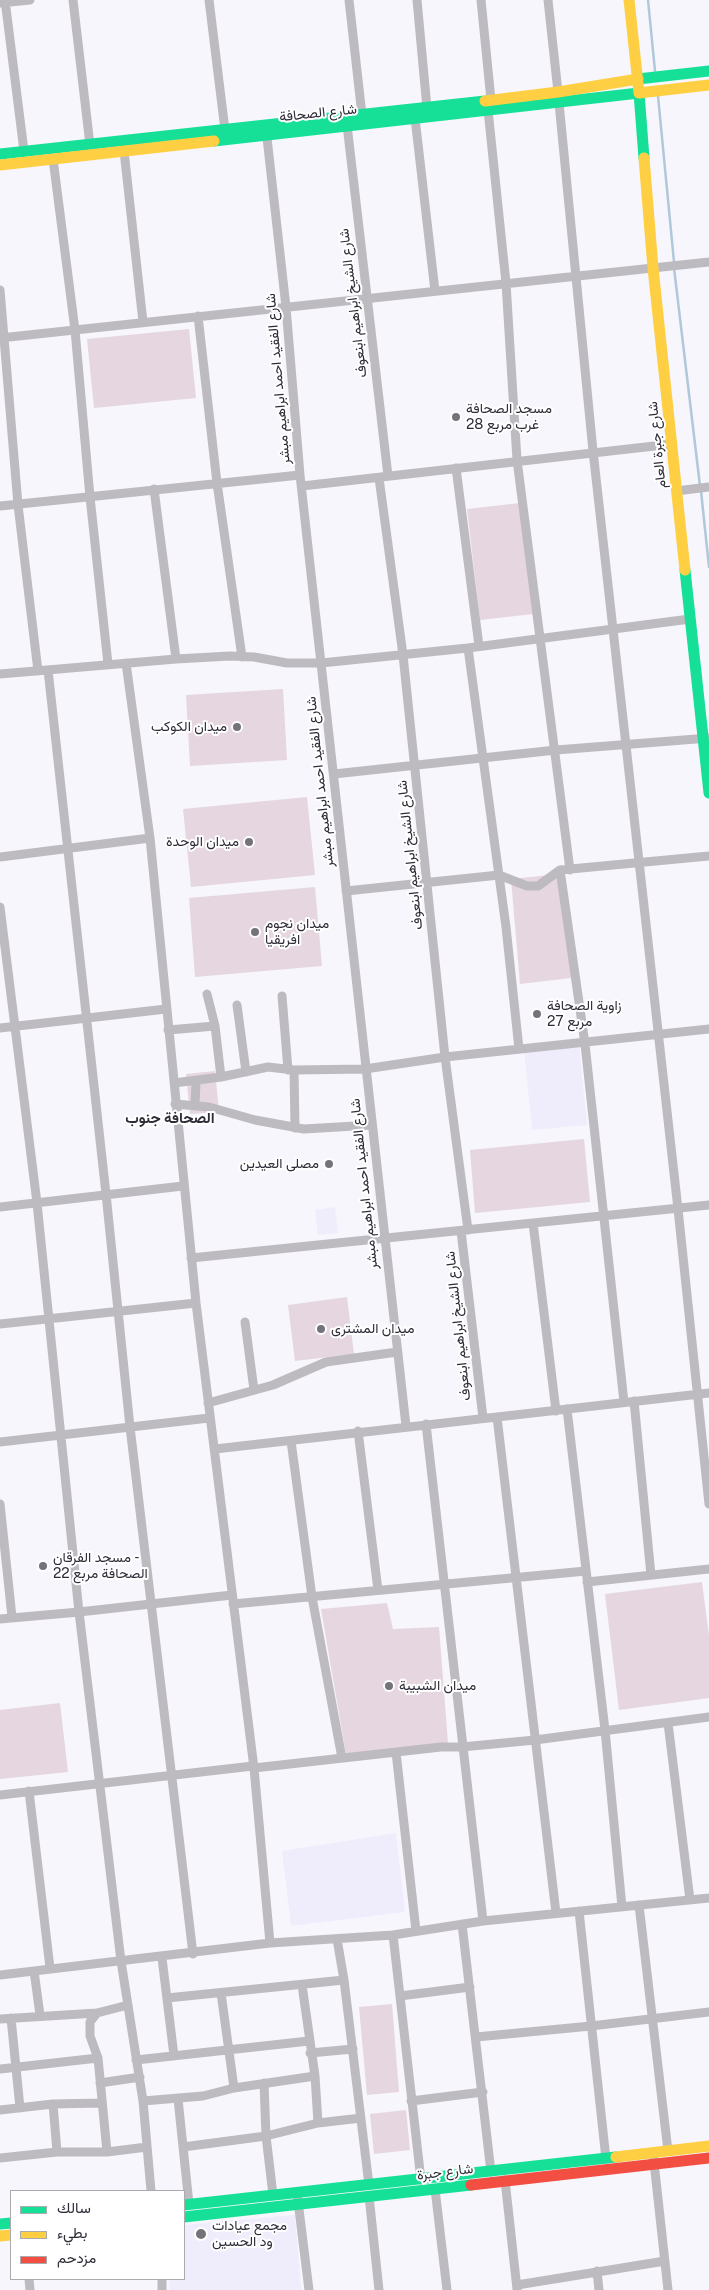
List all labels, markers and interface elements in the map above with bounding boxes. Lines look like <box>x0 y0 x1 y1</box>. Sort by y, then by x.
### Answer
street label: شارع الصحافة <box>278 101 358 125</box>
street label: شارع الشيخ ابراهيم ابنعوف <box>336 227 370 379</box>
street label: شارع الفقيد احمد ابراهيم مبشر <box>262 293 294 465</box>
place label: مسجد الصحافة غرب مربع 28 <box>466 401 552 434</box>
street label: شارع جبرة العام <box>644 401 670 489</box>
marker: مسجد الصحافة غرب مربع 28 <box>450 411 462 423</box>
street label: شارع الفقيد احمد ابراهيم مبشر <box>303 696 337 868</box>
place label: ميدان الكوكب <box>151 719 227 735</box>
marker: ميدان الكوكب <box>231 721 243 733</box>
street label: شارع الشيخ ابراهيم ابنعوف <box>394 779 426 931</box>
place label: ميدان الوحدة <box>166 834 239 850</box>
marker: ميدان الوحدة <box>243 836 255 848</box>
place label: ميدان نجوم افريقيا <box>265 916 329 949</box>
marker: ميدان نجوم افريقيا <box>249 926 261 938</box>
place label: زاوية الصحافة مربع 27 <box>547 998 622 1030</box>
marker: زاوية الصحافة مربع 27 <box>531 1008 543 1020</box>
street label: شارع الفقيد احمد ابراهيم مبشر <box>347 1098 381 1270</box>
district label: الصحافة جنوب <box>125 1109 215 1127</box>
place label: مصلى العيدين <box>240 1156 319 1172</box>
marker: مصلى العيدين <box>323 1158 335 1170</box>
street label: شارع الشيخ ابراهيم ابنعوف <box>442 1250 474 1402</box>
place label: ميدان المشترى <box>331 1321 415 1337</box>
marker: ميدان المشترى <box>315 1323 327 1335</box>
place label: مسجد الفرقان - الصحافة مربع 22 <box>53 1550 148 1582</box>
marker: مسجد الفرقان - الصحافة مربع 22 <box>37 1560 49 1572</box>
place label: ميدان الشبيبة <box>399 1678 476 1694</box>
marker: ميدان الشبيبة <box>383 1680 395 1692</box>
street label: شارع جبرة <box>416 2160 474 2184</box>
legend <box>10 2190 185 2280</box>
text: سالك <box>57 2199 91 2216</box>
place label: مجمع عيادات ود الحسين <box>212 2218 287 2250</box>
text: بطيء <box>57 2224 87 2241</box>
marker: مجمع عيادات ود الحسين <box>194 2227 208 2241</box>
text: مزدحم <box>57 2249 96 2266</box>

